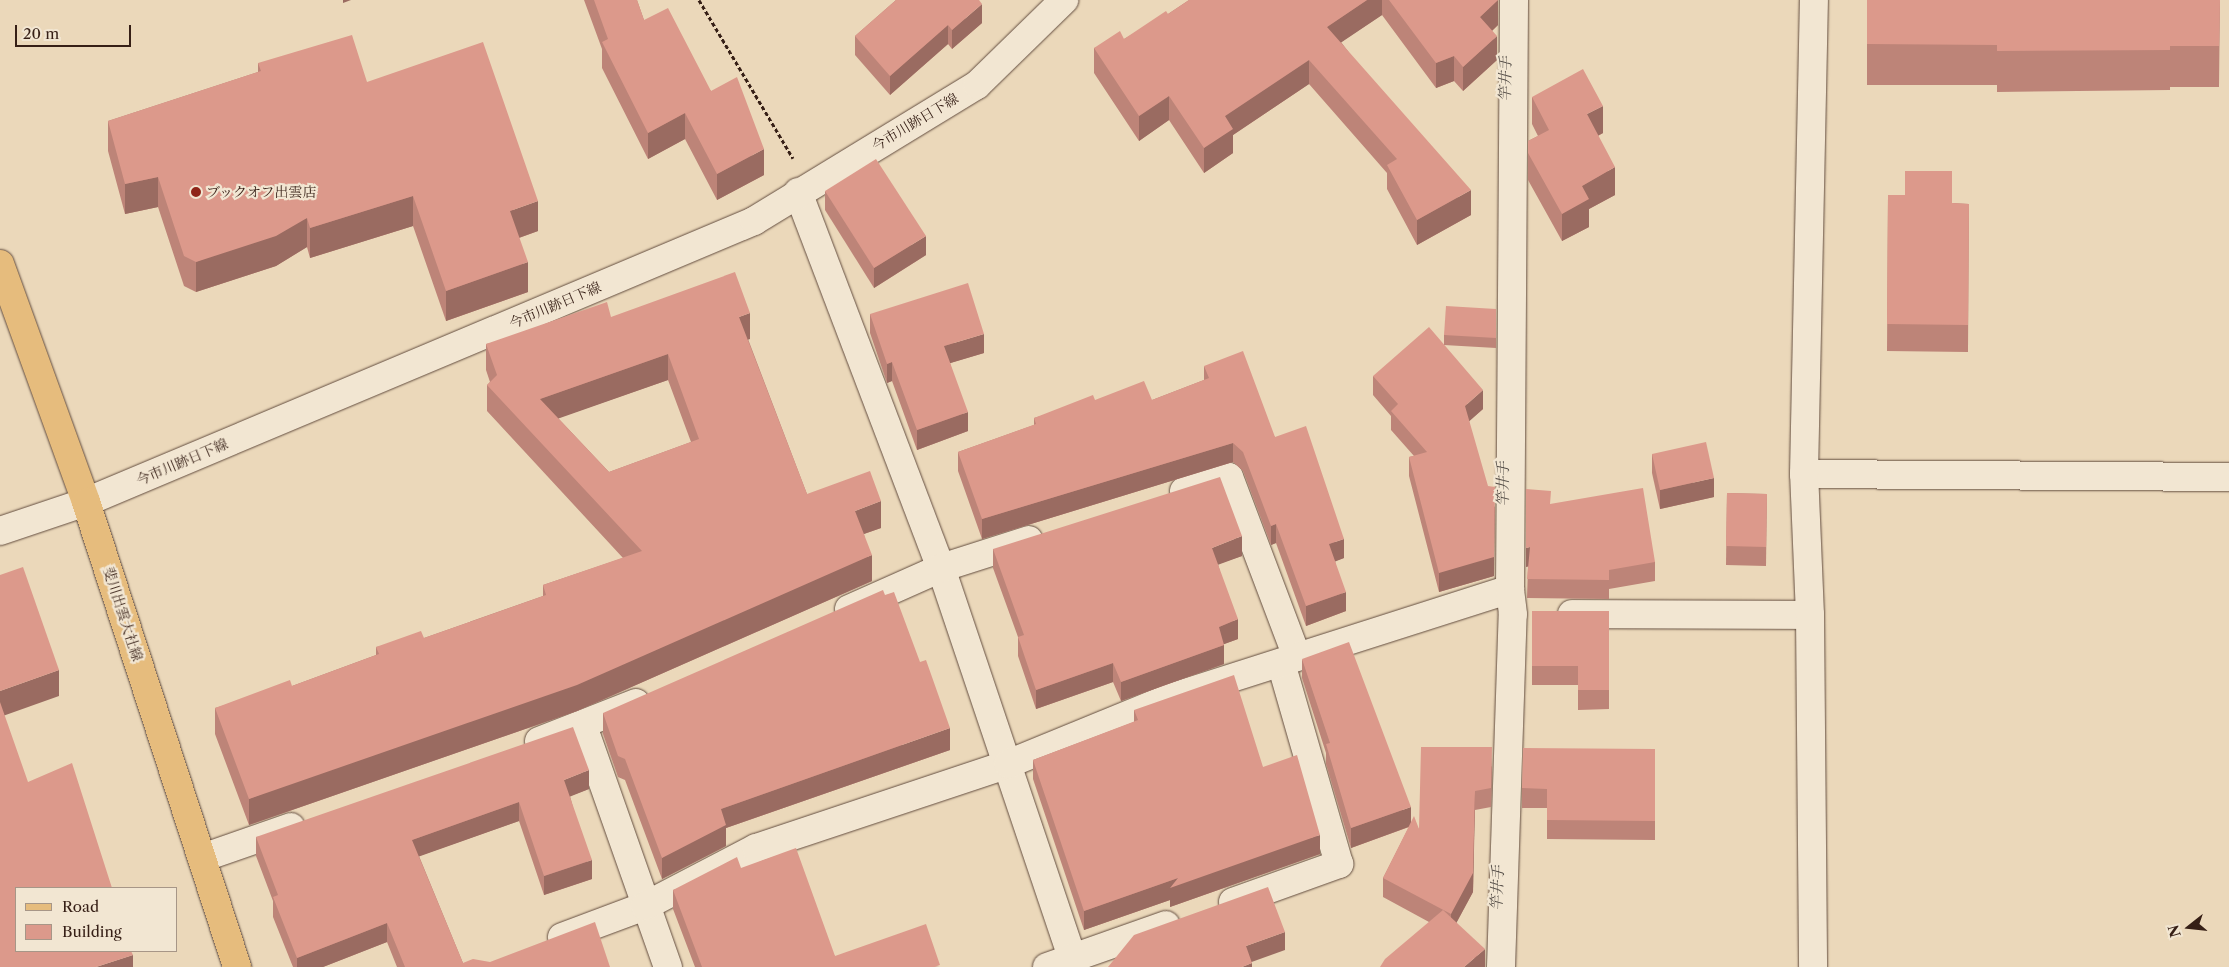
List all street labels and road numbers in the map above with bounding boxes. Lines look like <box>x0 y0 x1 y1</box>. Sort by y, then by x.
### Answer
street label: 今市川跡日下線 <box>869 90 961 154</box>
street label: 今市川跡日下線 <box>507 278 603 332</box>
street label: 今市川跡日下線 <box>134 435 230 489</box>
street label: 斐川出雲大社線 <box>100 565 146 663</box>

